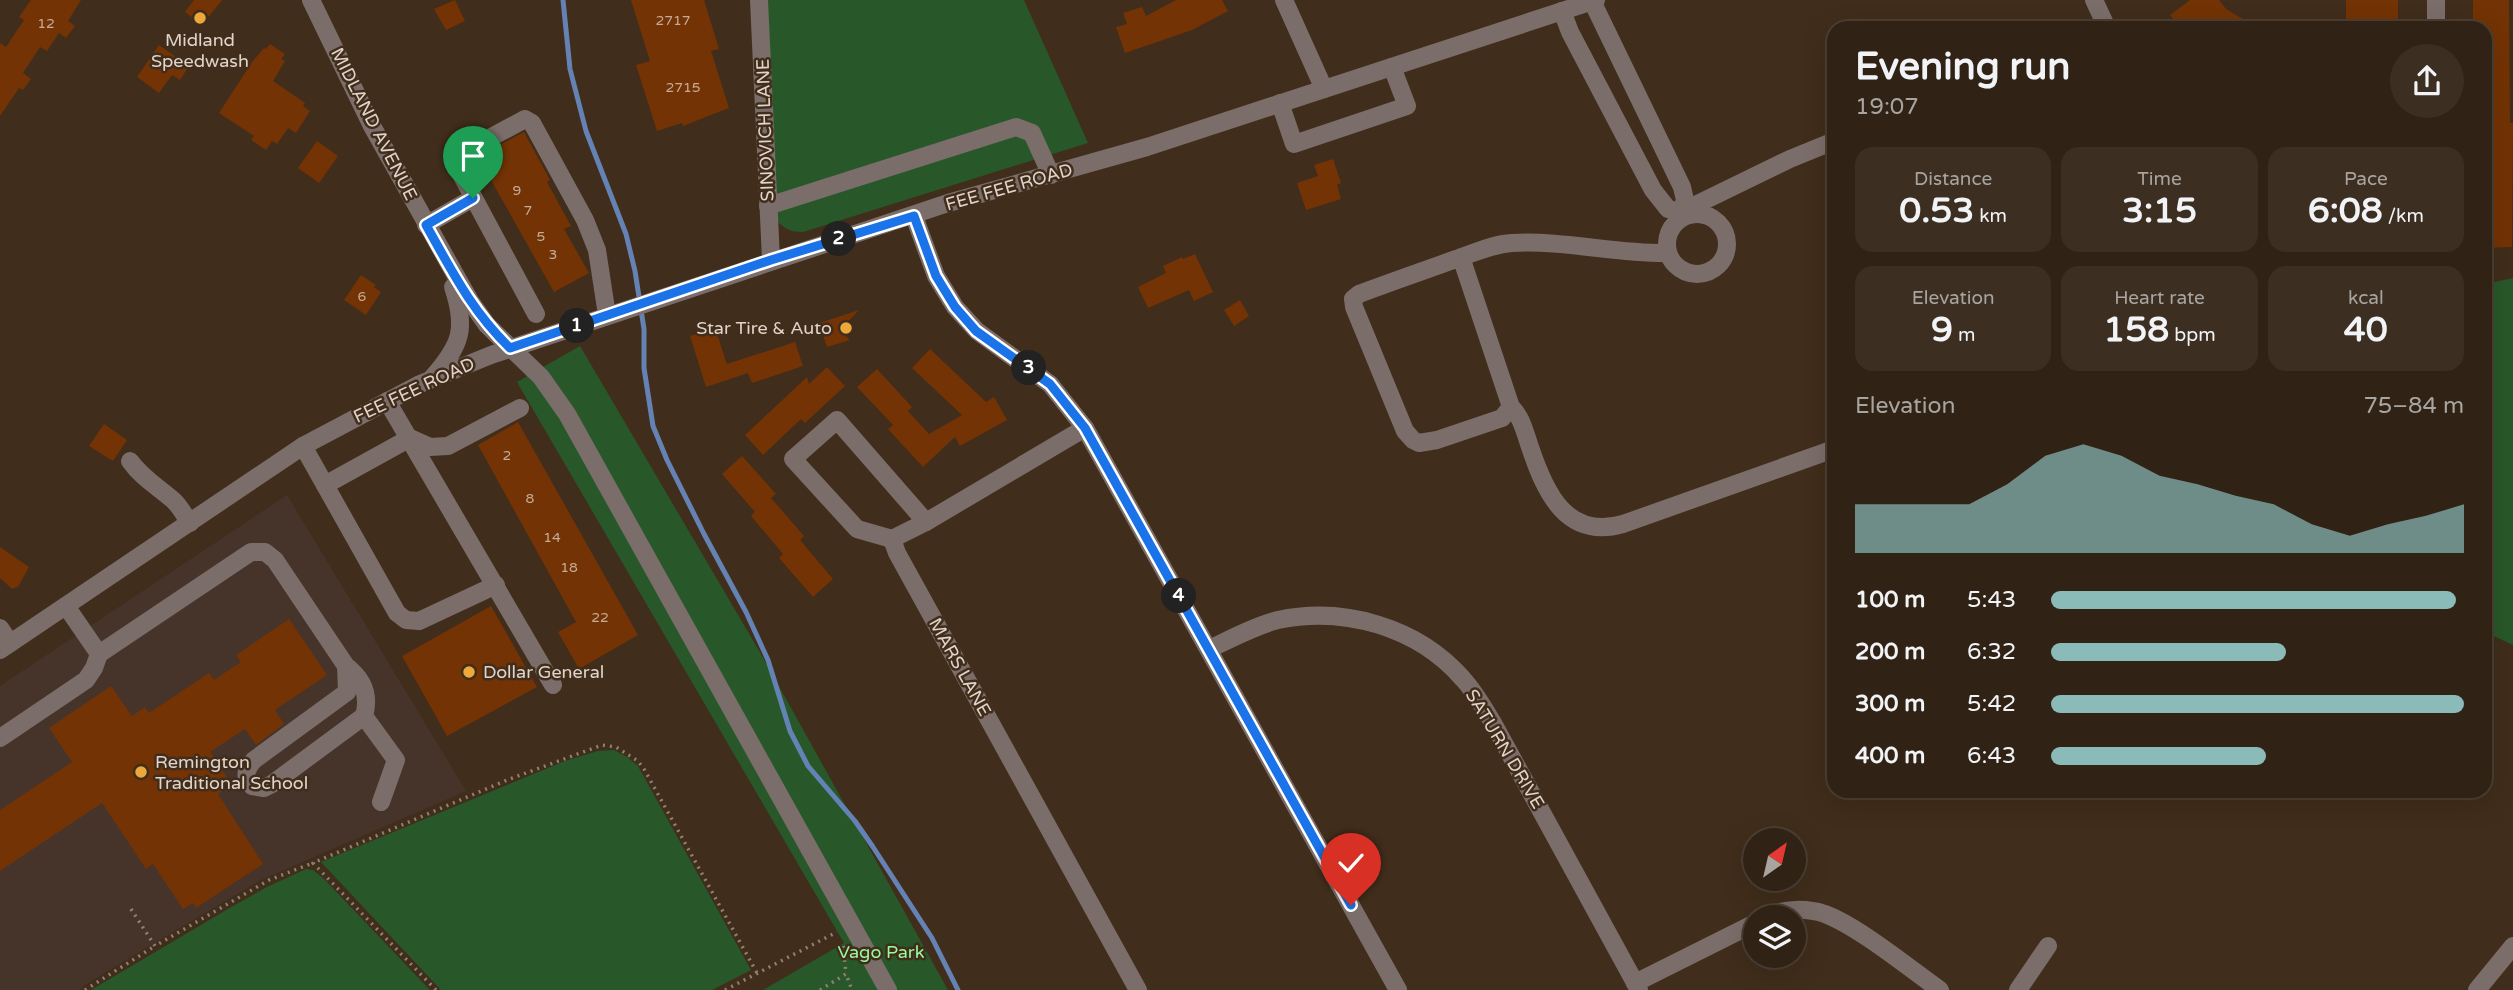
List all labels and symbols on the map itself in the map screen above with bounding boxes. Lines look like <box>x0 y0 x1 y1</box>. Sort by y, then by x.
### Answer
marker: Midland Speedwash <box>192 10 208 26</box>
house number: 2717 <box>655 12 691 29</box>
house number: 12 <box>37 15 55 32</box>
place label: Midland Speedwash <box>151 29 249 72</box>
street label: MIDLAND AVENUE <box>326 44 422 204</box>
street label: SINOVICH LANE <box>752 58 778 202</box>
house number: 2715 <box>665 79 701 96</box>
pin <box>443 126 503 198</box>
street label: FEE FEE ROAD <box>943 158 1075 216</box>
house number: 9 <box>513 182 521 199</box>
house number: 7 <box>524 202 532 219</box>
pin: 2 <box>822 222 856 256</box>
house number: 5 <box>537 228 545 245</box>
house number: 3 <box>549 246 557 263</box>
house number: 6 <box>358 288 367 305</box>
pin: 1 <box>560 308 594 344</box>
place label: Star Tire & Auto <box>696 317 832 339</box>
marker: Star Tire & Auto <box>838 320 854 336</box>
pin: 3 <box>1012 350 1046 386</box>
street label: FEE FEE ROAD <box>350 352 478 428</box>
house number: 2 <box>503 447 511 464</box>
house number: 8 <box>526 490 535 507</box>
house number: 14 <box>543 529 561 546</box>
house number: 18 <box>560 559 578 576</box>
pin: 4 <box>1162 578 1196 614</box>
house number: 22 <box>591 609 609 626</box>
street label: MARS LANE <box>924 614 996 720</box>
place label: Dollar General <box>483 661 604 683</box>
marker: Dollar General <box>461 664 477 680</box>
street label: SATURN DRIVE <box>1461 685 1549 813</box>
place label: Remington Traditional School <box>155 751 308 794</box>
marker: Remington Traditional School <box>133 764 149 780</box>
north arrow <box>1743 828 1806 891</box>
pin <box>1321 833 1381 905</box>
park label: Vago Park <box>837 941 925 963</box>

